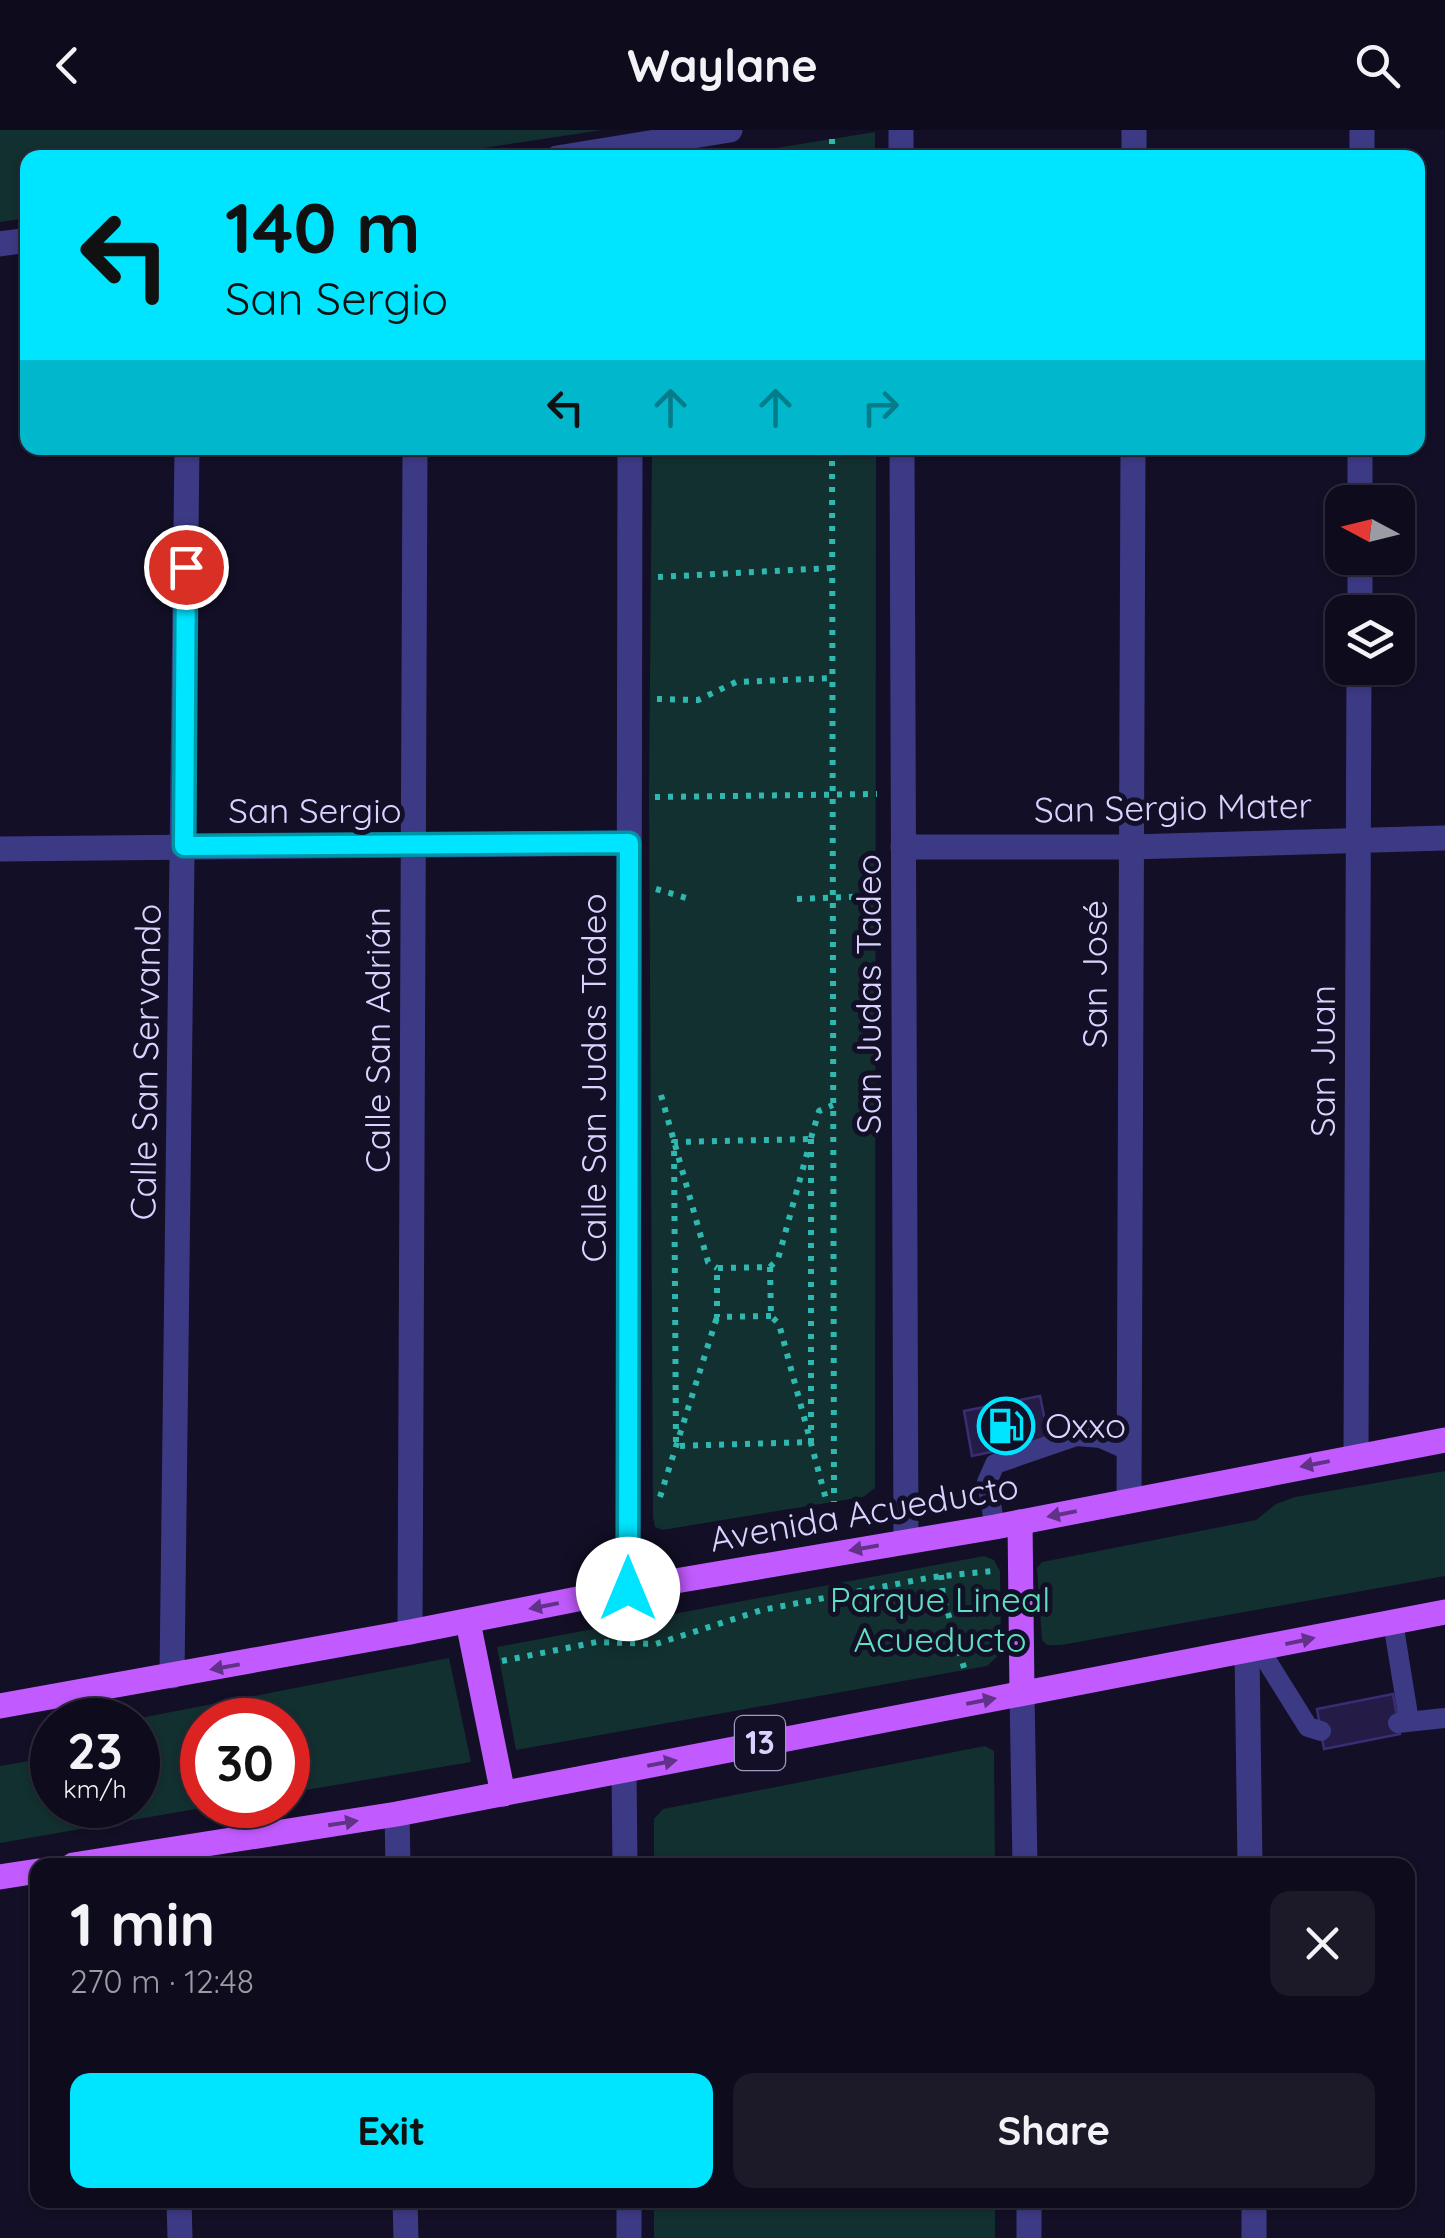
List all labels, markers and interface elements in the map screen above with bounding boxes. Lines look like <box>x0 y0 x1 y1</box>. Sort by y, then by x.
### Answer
text: Waylane <box>627 37 818 93</box>
icon: back <box>40 38 95 93</box>
icon: search <box>1350 38 1405 93</box>
text: 140 m <box>225 183 421 271</box>
icon: left <box>60 190 190 320</box>
text: San Sergio <box>225 270 448 326</box>
icon: left <box>538 380 593 435</box>
icon: ahead <box>643 380 698 435</box>
icon: ahead <box>748 380 803 435</box>
icon: right <box>853 380 908 435</box>
north arrow <box>1325 485 1415 575</box>
map controls <box>1325 485 1415 685</box>
pin <box>144 525 229 610</box>
icon: arrive <box>159 540 214 595</box>
button: layers <box>1325 595 1415 685</box>
street label: San Sergio Mater <box>1034 783 1312 831</box>
street label: San Sergio <box>228 788 402 832</box>
street label: San Judas Tadeo <box>846 854 890 1134</box>
street label: Calle San Judas Tadeo <box>571 893 615 1263</box>
street label: San José <box>1072 900 1116 1048</box>
street label: Calle San Servando <box>120 903 170 1221</box>
street label: Calle San Adrián <box>355 907 399 1173</box>
street label: San Juan <box>1300 985 1344 1137</box>
fuel station icon: Oxxo <box>976 1396 1036 1456</box>
place label: Oxxo <box>1045 1403 1126 1447</box>
one-way arrow <box>1299 1456 1330 1472</box>
street label: Avenida Acueducto <box>706 1463 1022 1561</box>
one-way arrow <box>1046 1507 1077 1522</box>
position arrow <box>576 1537 680 1641</box>
one-way arrow <box>848 1541 879 1556</box>
park label: Parque Lineal Acueducto <box>830 1577 1050 1661</box>
one-way arrow <box>528 1599 559 1614</box>
one-way arrow <box>1285 1633 1316 1649</box>
one-way arrow <box>209 1660 240 1675</box>
one-way arrow <box>966 1692 997 1708</box>
speed limit sign: 30 <box>180 1698 310 1828</box>
road number: 13 <box>735 1716 785 1770</box>
text: 23 <box>67 1719 123 1782</box>
one-way arrow <box>647 1754 678 1770</box>
text: km/h <box>63 1773 127 1804</box>
one-way arrow <box>327 1814 359 1830</box>
text: 1 min <box>70 1886 215 1961</box>
button: close <box>1270 1891 1375 1996</box>
text: 270 m · 12:48 <box>70 1961 254 2001</box>
button: Exit <box>70 2073 713 2188</box>
button: Share <box>733 2073 1375 2188</box>

